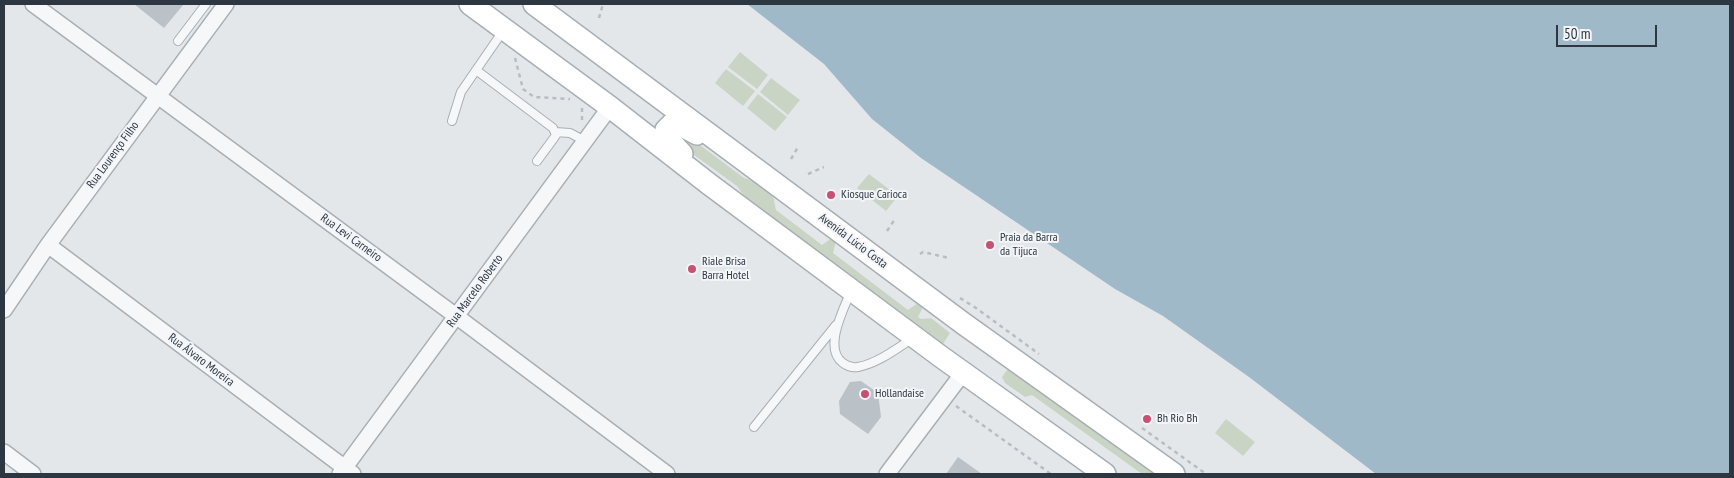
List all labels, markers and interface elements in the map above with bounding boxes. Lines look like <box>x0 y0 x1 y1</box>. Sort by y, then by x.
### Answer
scale bar <box>1559 15 1660 47</box>
text: 50 m <box>1564 24 1590 43</box>
street label: Rua Lourenço Filho <box>84 119 142 191</box>
place label: Kiosque Carioca <box>841 188 907 202</box>
marker: Kiosque Carioca <box>825 189 837 201</box>
street label: Avenida Lúcio Costa <box>816 210 890 272</box>
street label: Rua Levi Carneiro <box>318 211 384 265</box>
place label: Praia da Barra da Tijuca <box>1000 231 1057 259</box>
marker: Praia da Barra da Tijuca <box>984 239 996 251</box>
street label: Rua Marcelo Roberto <box>444 252 506 330</box>
place label: Riale Brisa Barra Hotel <box>702 255 749 283</box>
marker: Riale Brisa Barra Hotel <box>686 263 698 275</box>
street label: Rua Álvaro Moreira <box>165 330 237 390</box>
place label: Hollandaise <box>875 387 924 401</box>
marker: Hollandaise <box>859 388 871 400</box>
place label: Bh Rio Bh <box>1157 412 1197 426</box>
marker: Bh Rio Bh <box>1141 413 1153 425</box>

